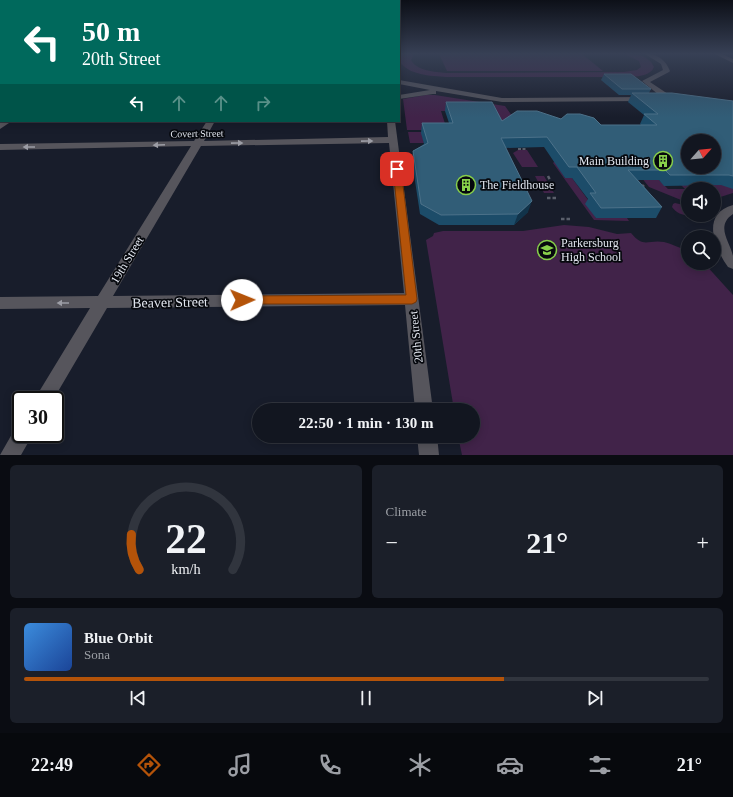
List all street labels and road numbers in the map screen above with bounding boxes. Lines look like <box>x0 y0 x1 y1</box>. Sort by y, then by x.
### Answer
street label: Covert Street <box>170 128 224 139</box>
street label: 19th Street <box>108 233 147 286</box>
street label: Beaver Street <box>132 294 208 311</box>
street label: 20th Street <box>406 310 426 364</box>

